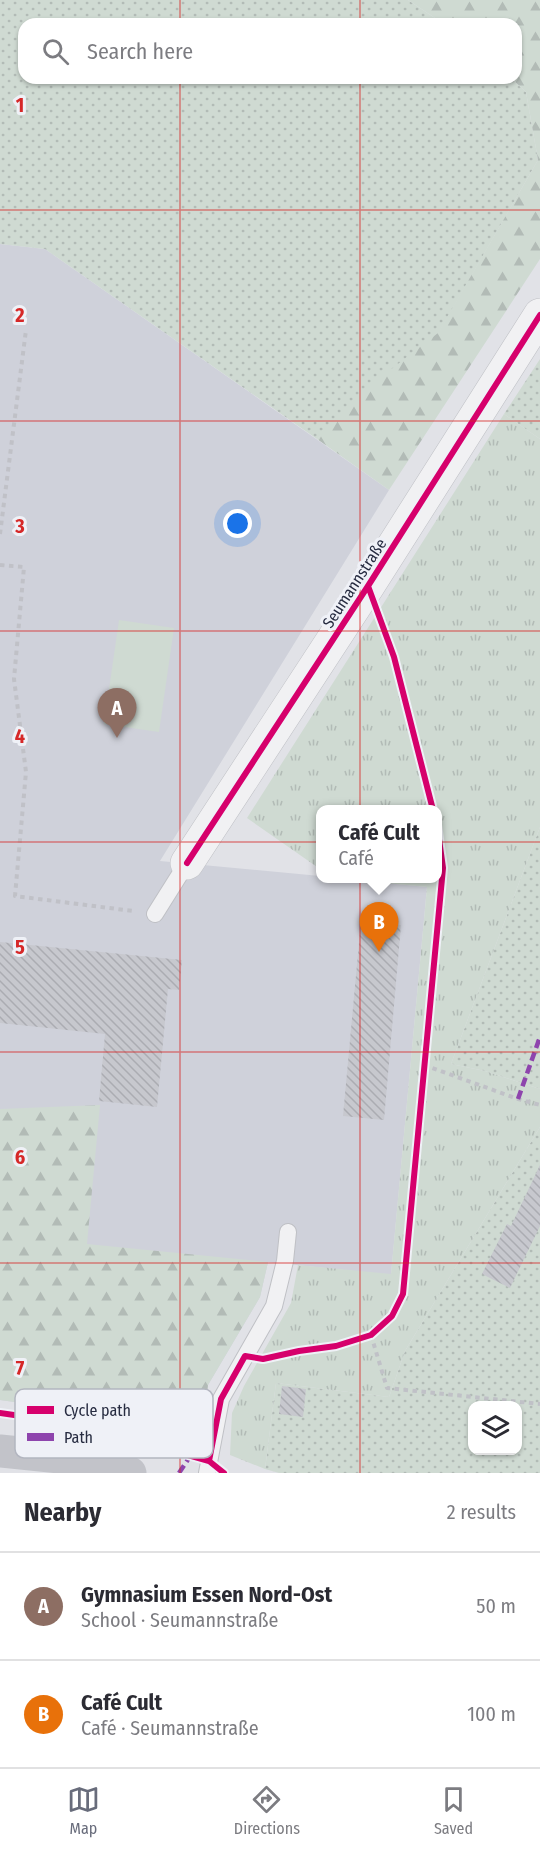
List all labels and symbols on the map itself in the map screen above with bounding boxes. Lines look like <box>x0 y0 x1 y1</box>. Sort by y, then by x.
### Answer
text: 1 <box>16 93 24 117</box>
text: 2 <box>14 303 25 327</box>
your location <box>223 509 252 538</box>
text: 3 <box>14 514 25 538</box>
street label: Seumannstraße <box>318 535 390 632</box>
pin: A <box>98 688 136 738</box>
text: 4 <box>15 724 25 748</box>
pin: B <box>360 902 398 952</box>
text: 5 <box>15 935 25 959</box>
text: 6 <box>15 1145 25 1169</box>
text: 7 <box>16 1356 25 1380</box>
legend <box>15 1389 213 1458</box>
text: Cycle path <box>64 1401 131 1420</box>
text: Path <box>64 1428 93 1447</box>

